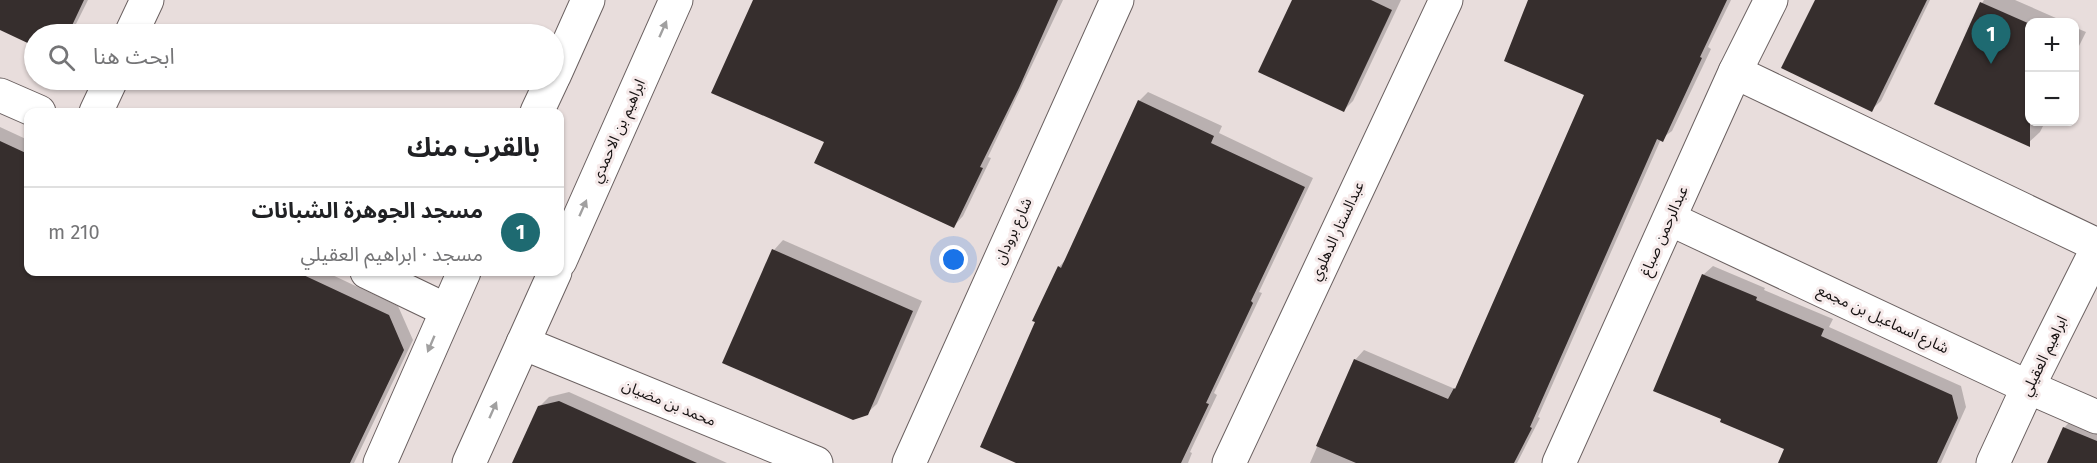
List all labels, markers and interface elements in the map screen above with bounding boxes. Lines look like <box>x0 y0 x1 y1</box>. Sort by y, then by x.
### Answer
pin: 1 <box>1972 14 2010 64</box>
map controls <box>2025 18 2079 126</box>
button: + <box>2025 18 2079 72</box>
one-way arrow <box>658 21 667 38</box>
search box <box>24 24 564 90</box>
icon: search <box>45 41 78 74</box>
text: ابحث هنا <box>93 43 175 70</box>
button: − <box>2025 72 2079 126</box>
street label: ابراهيم بن الاحمدي <box>587 76 651 187</box>
text: بالقرب منك <box>407 132 540 163</box>
street label: عبدالستار الدهلوي <box>1306 178 1370 285</box>
street label: عبدالرحمن صباغ <box>1636 183 1695 280</box>
street label: شارع برودان <box>990 195 1038 268</box>
text: مسجد الجوهرة الشبانات <box>252 197 483 224</box>
one-way arrow <box>579 199 588 216</box>
text: 210 m <box>48 220 100 244</box>
text: 1 <box>516 220 525 244</box>
text: مسجد · ابراهيم العقيلي <box>300 242 483 266</box>
your location <box>939 245 968 274</box>
street label: شارع اسماعيل بن مجمع <box>1813 281 1952 360</box>
street label: ابراهيم العقيلي <box>2017 313 2073 400</box>
one-way arrow <box>426 335 435 353</box>
street label: محمد بن مضيان <box>620 376 718 430</box>
one-way arrow <box>489 401 498 418</box>

